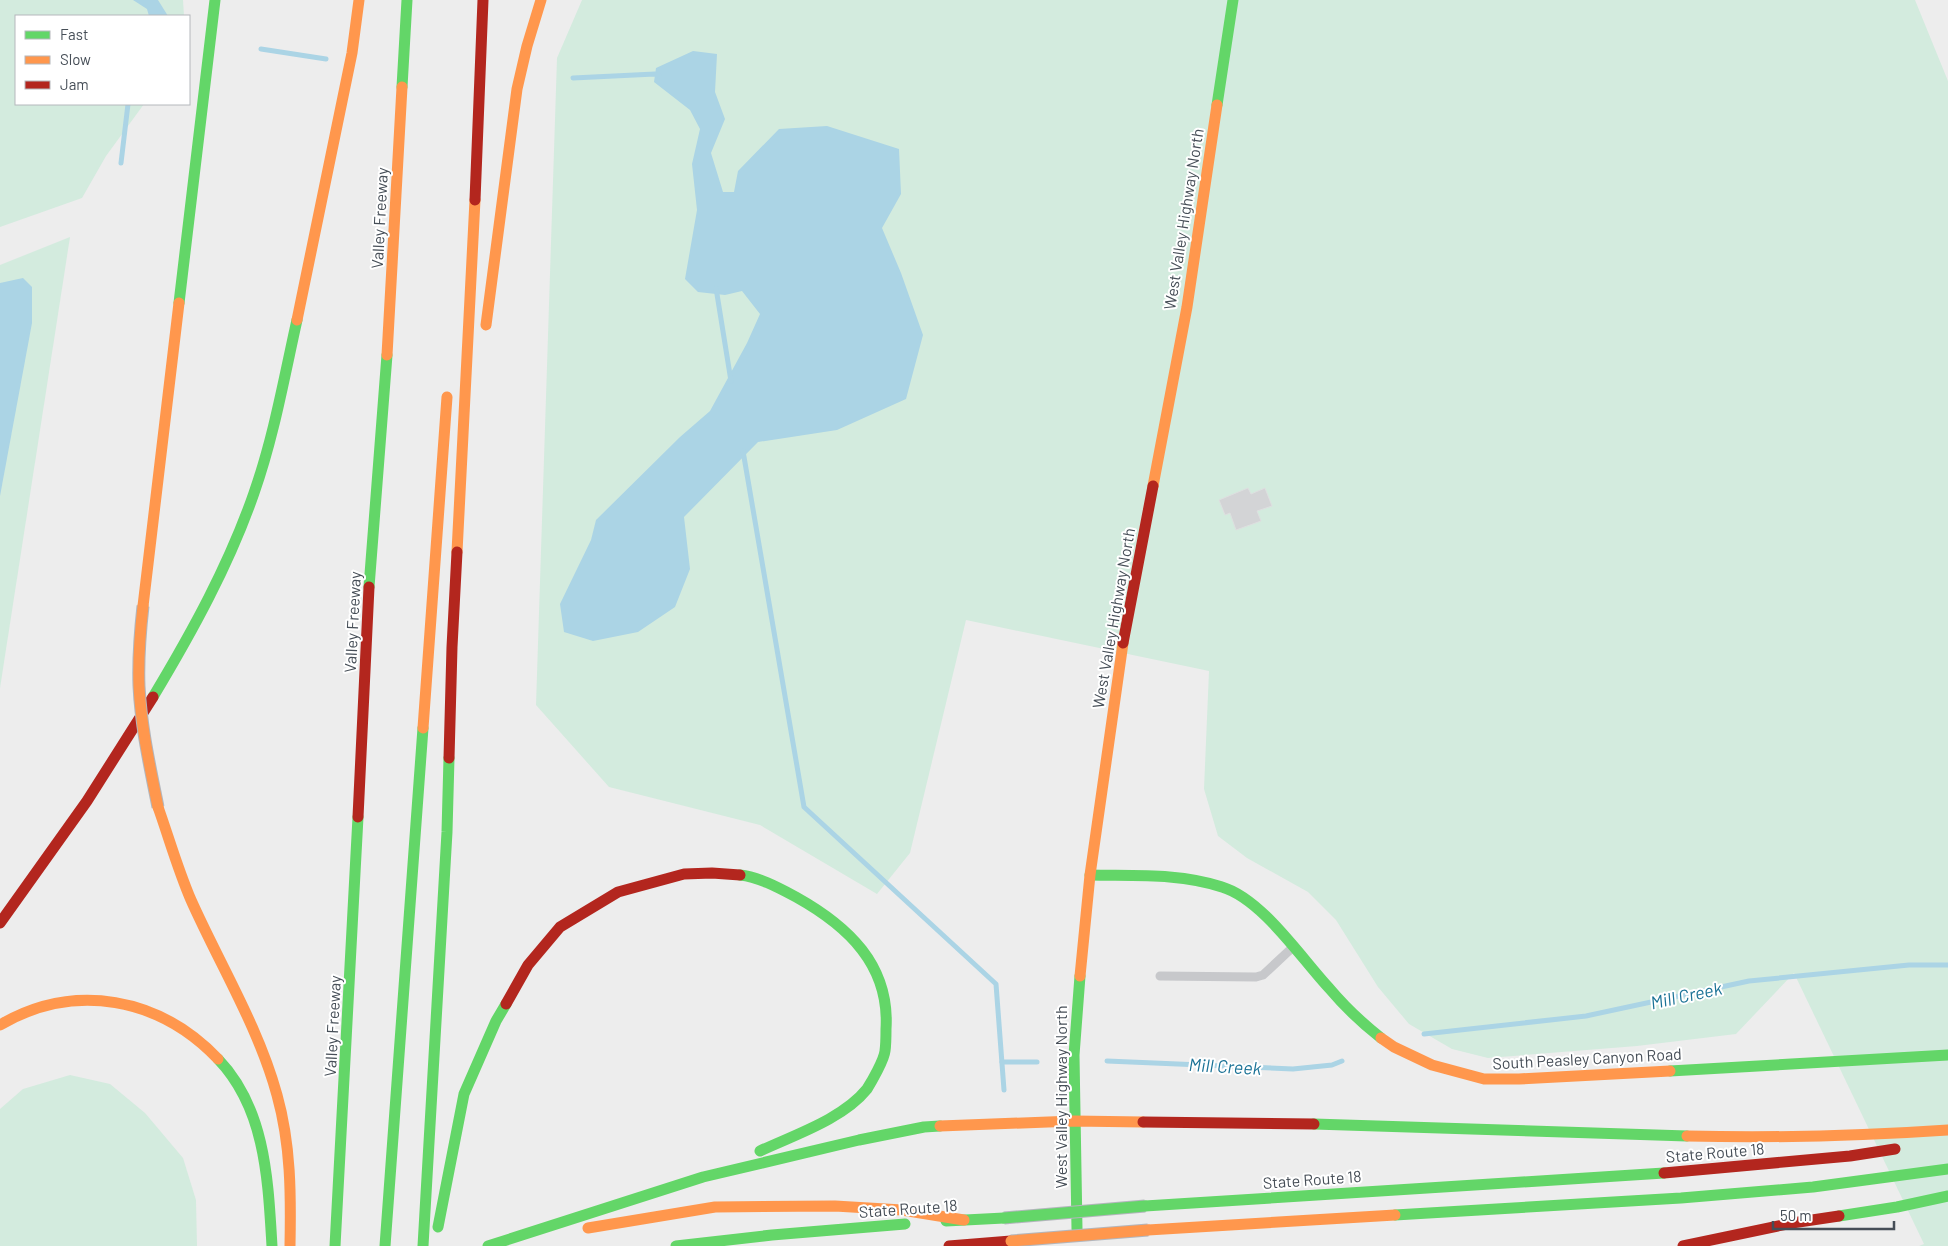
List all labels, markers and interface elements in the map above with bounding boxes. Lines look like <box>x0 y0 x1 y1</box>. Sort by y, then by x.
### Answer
legend <box>15 15 190 105</box>
text: Fast <box>60 25 88 43</box>
text: Slow <box>60 50 91 68</box>
text: Jam <box>60 75 89 93</box>
street label: West Valley Highway North <box>1159 127 1207 311</box>
street label: Valley Freeway <box>367 166 391 269</box>
street label: West Valley Highway North <box>1088 526 1138 710</box>
street label: Valley Freeway <box>340 570 364 673</box>
street label: Valley Freeway <box>320 974 344 1077</box>
water label: Mill Creek <box>1648 977 1724 1013</box>
street label: West Valley Highway North <box>1051 1005 1070 1189</box>
street label: South Peasley Canyon Road <box>1492 1044 1682 1072</box>
water label: Mill Creek <box>1188 1053 1262 1079</box>
street label: State Route 18 <box>1665 1138 1765 1166</box>
street label: State Route 18 <box>1262 1166 1362 1192</box>
street label: State Route 18 <box>858 1195 958 1221</box>
scale bar <box>1773 1198 1894 1230</box>
text: 50 m <box>1780 1206 1812 1224</box>

